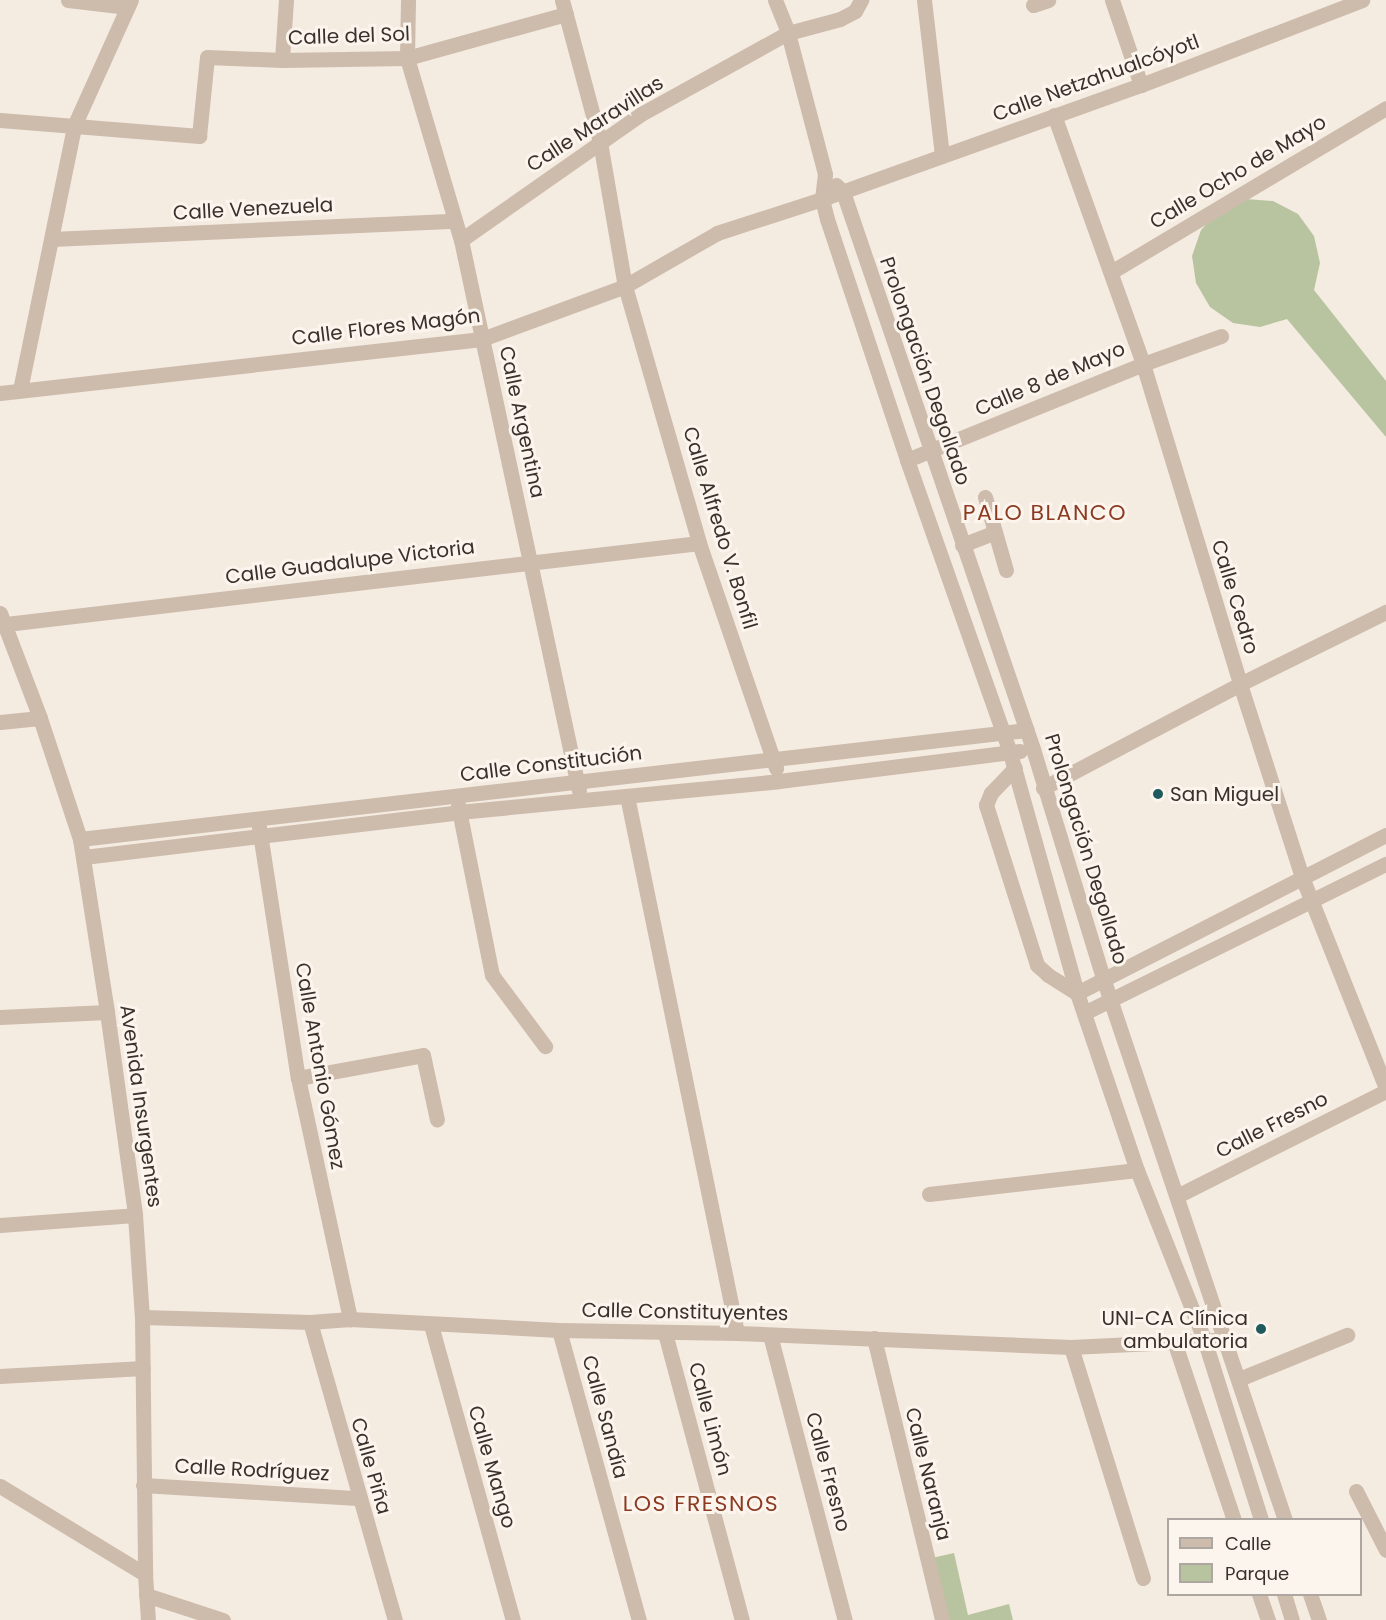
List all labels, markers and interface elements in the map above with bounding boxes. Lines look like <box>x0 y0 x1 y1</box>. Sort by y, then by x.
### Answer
street label: Calle del Sol <box>288 22 410 50</box>
street label: Calle Netzahualcóyotl <box>989 29 1203 127</box>
street label: Calle Maravillas <box>522 71 668 177</box>
street label: Calle Ocho de Mayo <box>1146 110 1330 234</box>
street label: Calle Venezuela <box>172 193 334 225</box>
street label: Prolongación Degollado <box>875 254 975 488</box>
street label: Calle Flores Magón <box>290 304 482 350</box>
street label: Calle 8 de Mayo <box>971 337 1129 421</box>
street label: Calle Argentina <box>494 344 550 500</box>
street label: Calle Alfredo V. Bonfil <box>678 424 762 632</box>
district label: PALO BLANCO <box>963 500 1127 526</box>
street label: Calle Guadalupe Victoria <box>224 535 476 589</box>
street label: Calle Cedro <box>1206 537 1264 657</box>
street label: Prolongación Degollado <box>1039 731 1133 967</box>
street label: Calle Constitución <box>459 741 643 787</box>
place label: San Miguel <box>1170 782 1279 806</box>
marker: San Miguel <box>1151 787 1165 801</box>
street label: Calle Antonio Gómez <box>290 961 350 1171</box>
street label: Avenida Insurgentes <box>115 1003 167 1209</box>
street label: Calle Fresno <box>1212 1086 1332 1164</box>
street label: Calle Constituyentes <box>581 1298 789 1326</box>
place label: UNI-CA Clínica ambulatoria <box>1102 1306 1248 1353</box>
marker: UNI-CA Clínica ambulatoria <box>1252 1320 1270 1338</box>
street label: Calle Sandía <box>577 1353 633 1481</box>
street label: Calle Limón <box>683 1360 737 1478</box>
street label: Calle Mango <box>463 1403 521 1531</box>
street label: Calle Naranja <box>900 1405 956 1543</box>
street label: Calle Fresno <box>801 1410 855 1534</box>
street label: Calle Piña <box>346 1415 396 1517</box>
street label: Calle Rodríguez <box>174 1454 330 1486</box>
district label: LOS FRESNOS <box>623 1491 779 1517</box>
legend <box>1167 1518 1362 1596</box>
text: Calle <box>1225 1531 1271 1556</box>
text: Parque <box>1225 1561 1289 1586</box>

